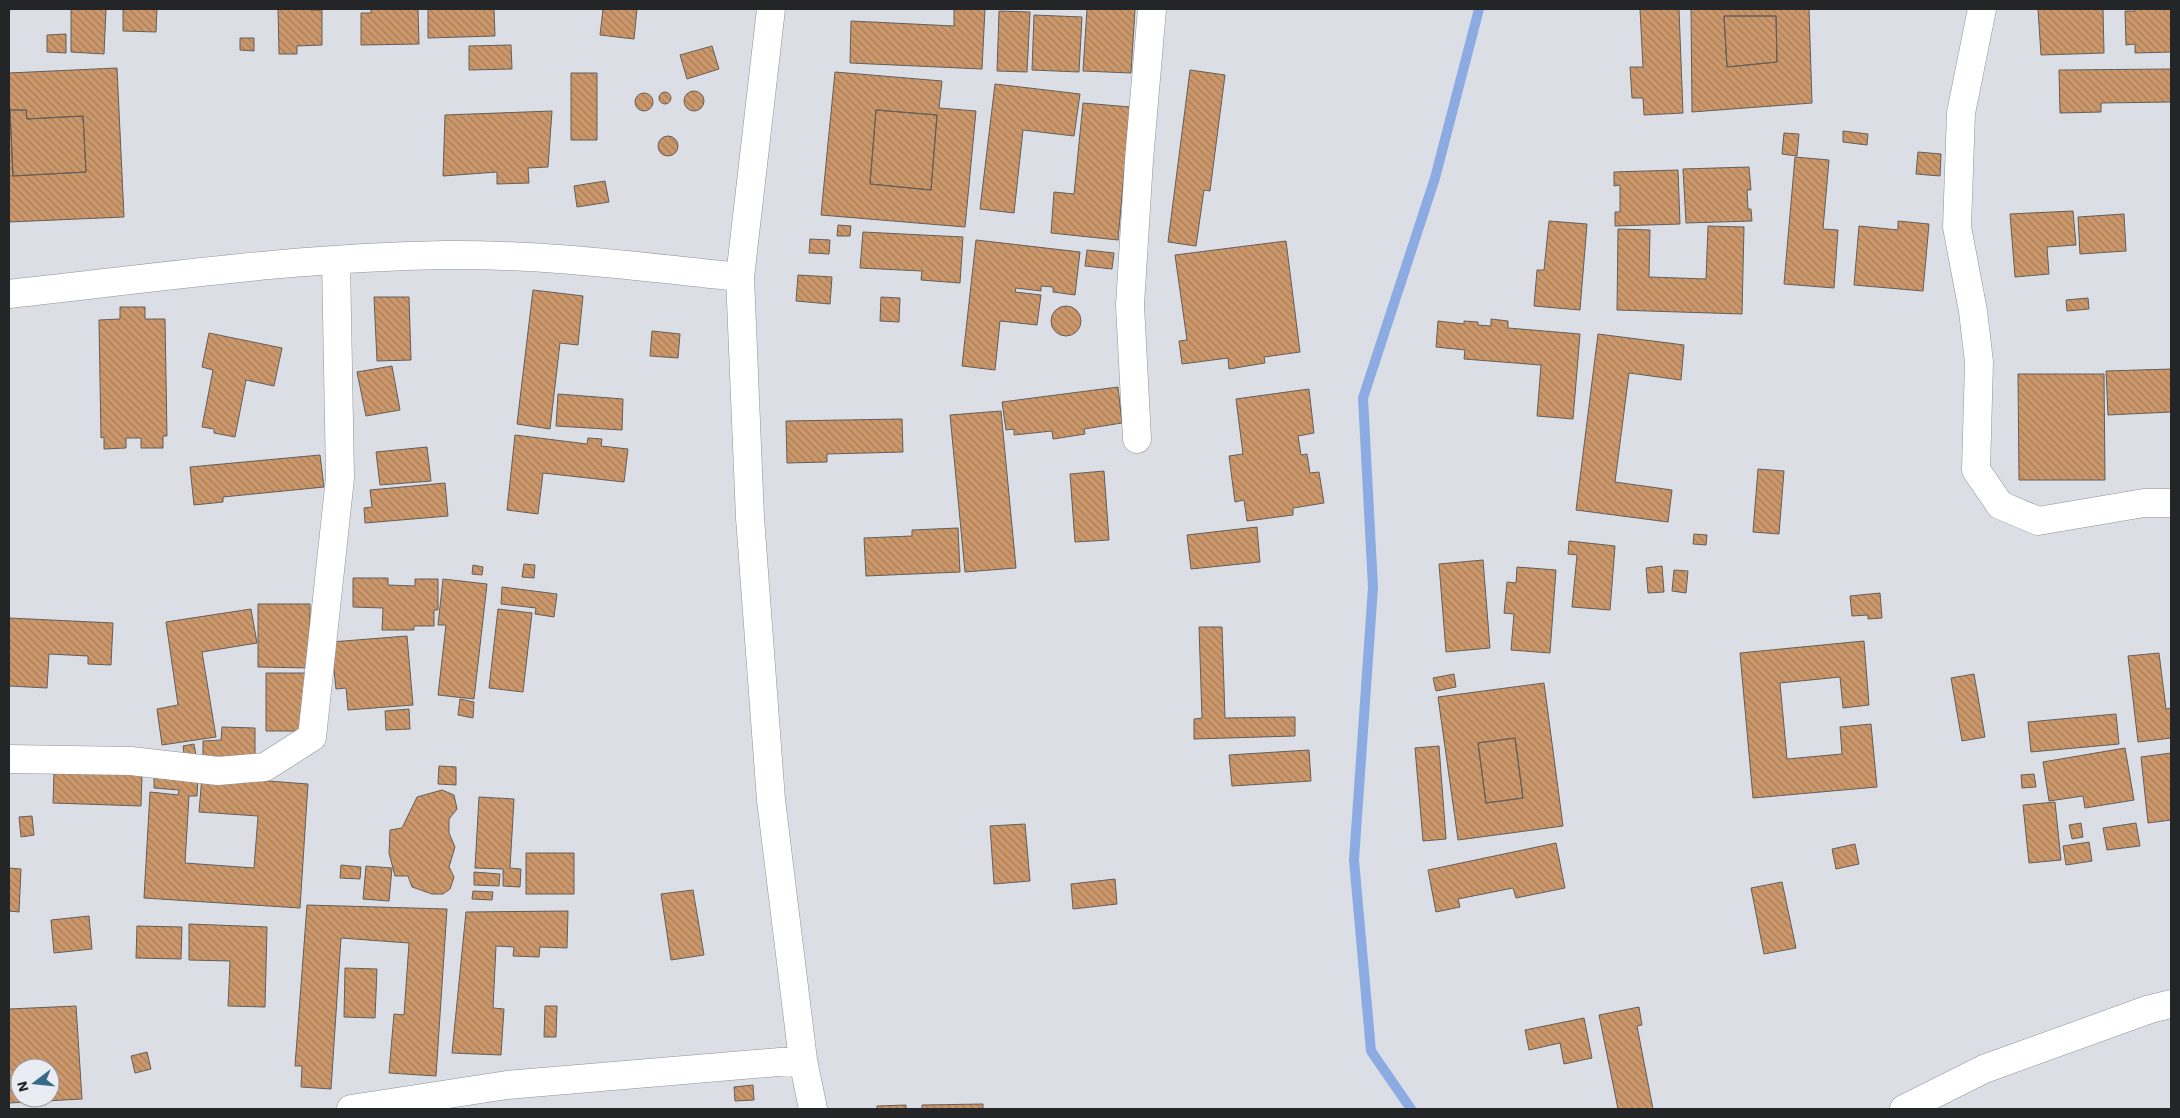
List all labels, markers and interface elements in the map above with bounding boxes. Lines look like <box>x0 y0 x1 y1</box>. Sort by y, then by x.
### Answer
north arrow <box>10 1058 60 1108</box>
text: N <box>13 1079 32 1094</box>

